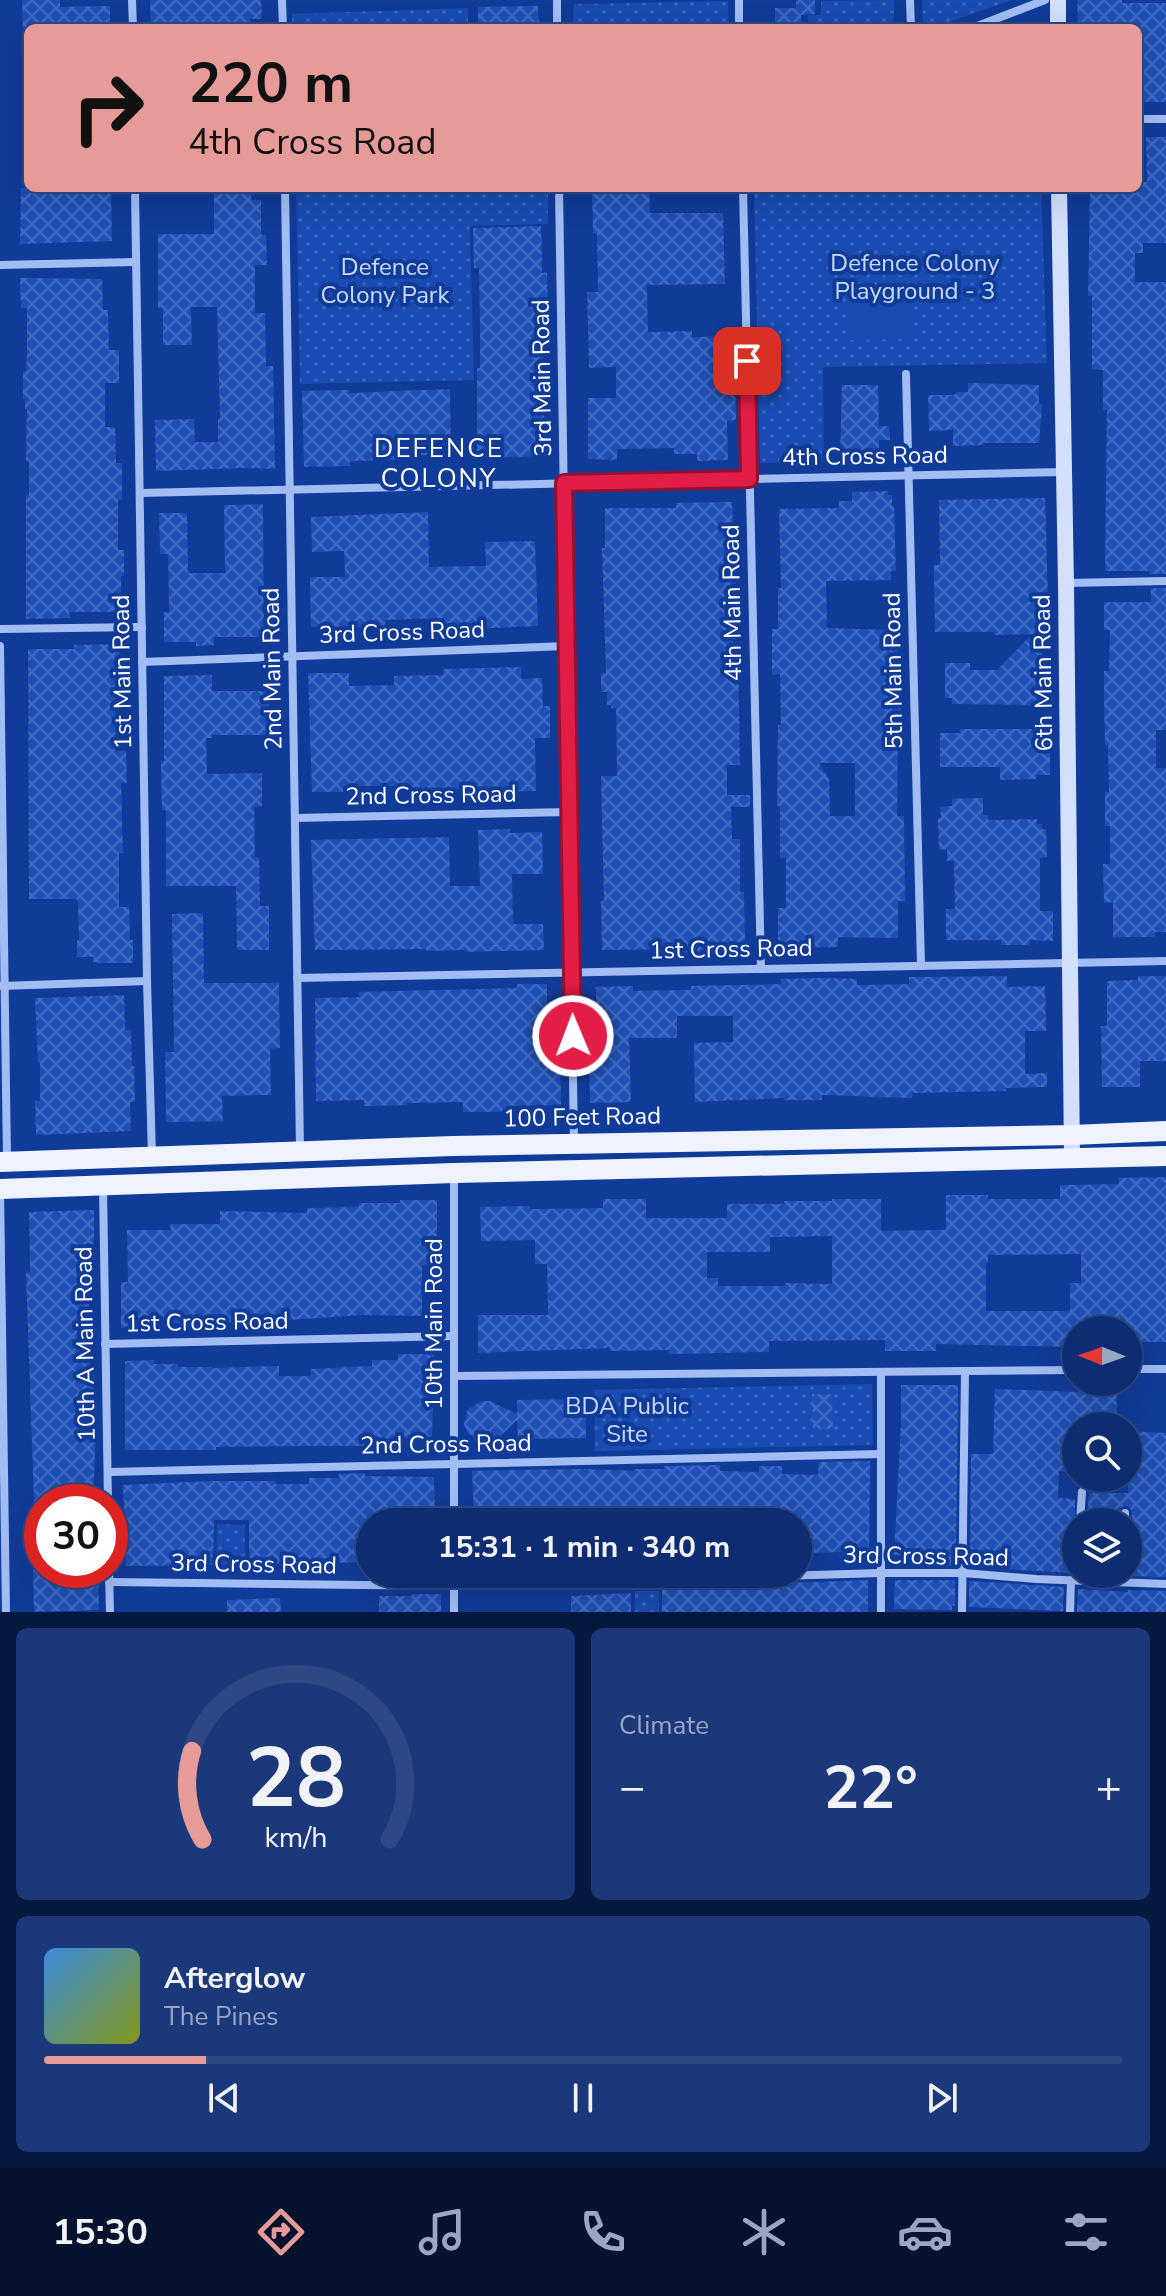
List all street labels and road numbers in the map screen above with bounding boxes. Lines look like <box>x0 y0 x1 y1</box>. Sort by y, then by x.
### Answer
street label: 3rd Main Road <box>525 299 559 457</box>
street label: 4th Cross Road <box>782 439 948 473</box>
street label: 4th Main Road <box>715 524 749 682</box>
street label: 2nd Main Road <box>255 587 289 751</box>
street label: 5th Main Road <box>876 592 910 750</box>
street label: 1st Main Road <box>105 594 139 750</box>
street label: 6th Main Road <box>1026 594 1060 752</box>
street label: 3rd Cross Road <box>318 613 486 651</box>
street label: 2nd Cross Road <box>345 778 517 812</box>
street label: 1st Cross Road <box>649 932 813 966</box>
street label: 100 Feet Road <box>503 1100 661 1134</box>
street label: 10th Main Road <box>418 1238 450 1410</box>
street label: 10th A Main Road <box>67 1246 103 1442</box>
street label: 1st Cross Road <box>125 1305 289 1339</box>
street label: 2nd Cross Road <box>360 1427 532 1461</box>
street label: 3rd Cross Road <box>843 1539 1009 1573</box>
street label: 3rd Cross Road <box>171 1547 337 1581</box>

